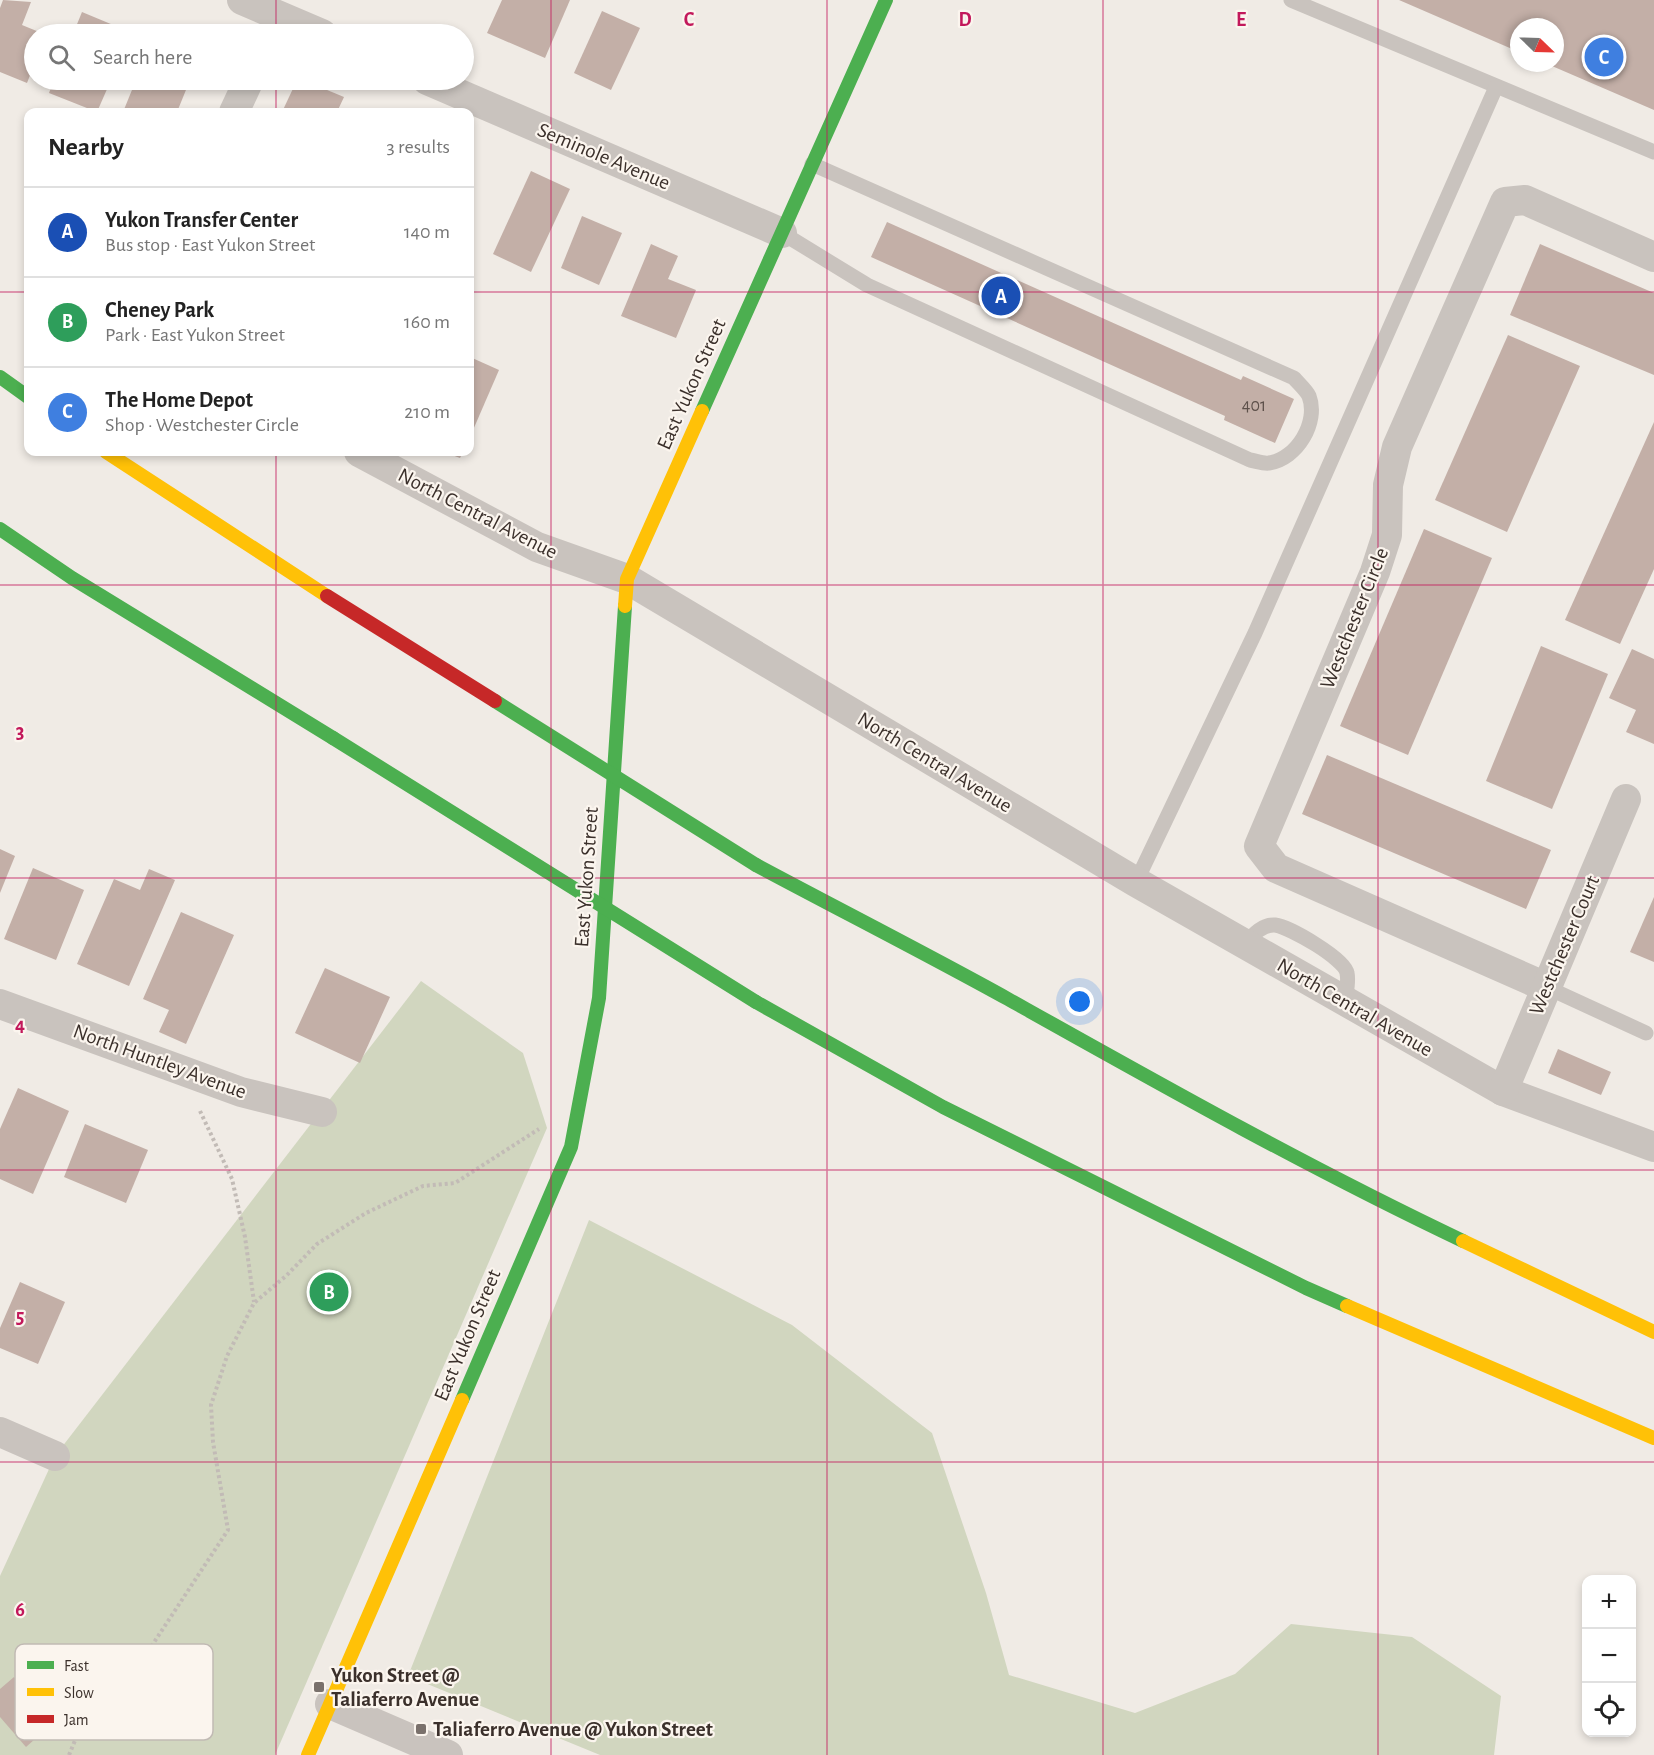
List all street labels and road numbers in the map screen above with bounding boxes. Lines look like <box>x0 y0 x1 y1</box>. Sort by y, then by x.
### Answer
street label: Seminole Avenue <box>534 119 673 194</box>
street label: East Yukon Street <box>653 315 730 453</box>
street label: North Central Avenue <box>395 464 561 563</box>
street label: Westchester Circle <box>1317 545 1392 692</box>
street label: North Central Avenue <box>854 708 1015 817</box>
street label: East Yukon Street <box>571 806 602 948</box>
street label: Westchester Court <box>1526 872 1603 1018</box>
street label: North Central Avenue <box>1273 954 1436 1060</box>
street label: North Huntley Avenue <box>70 1020 249 1103</box>
street label: East Yukon Street <box>430 1266 505 1404</box>

